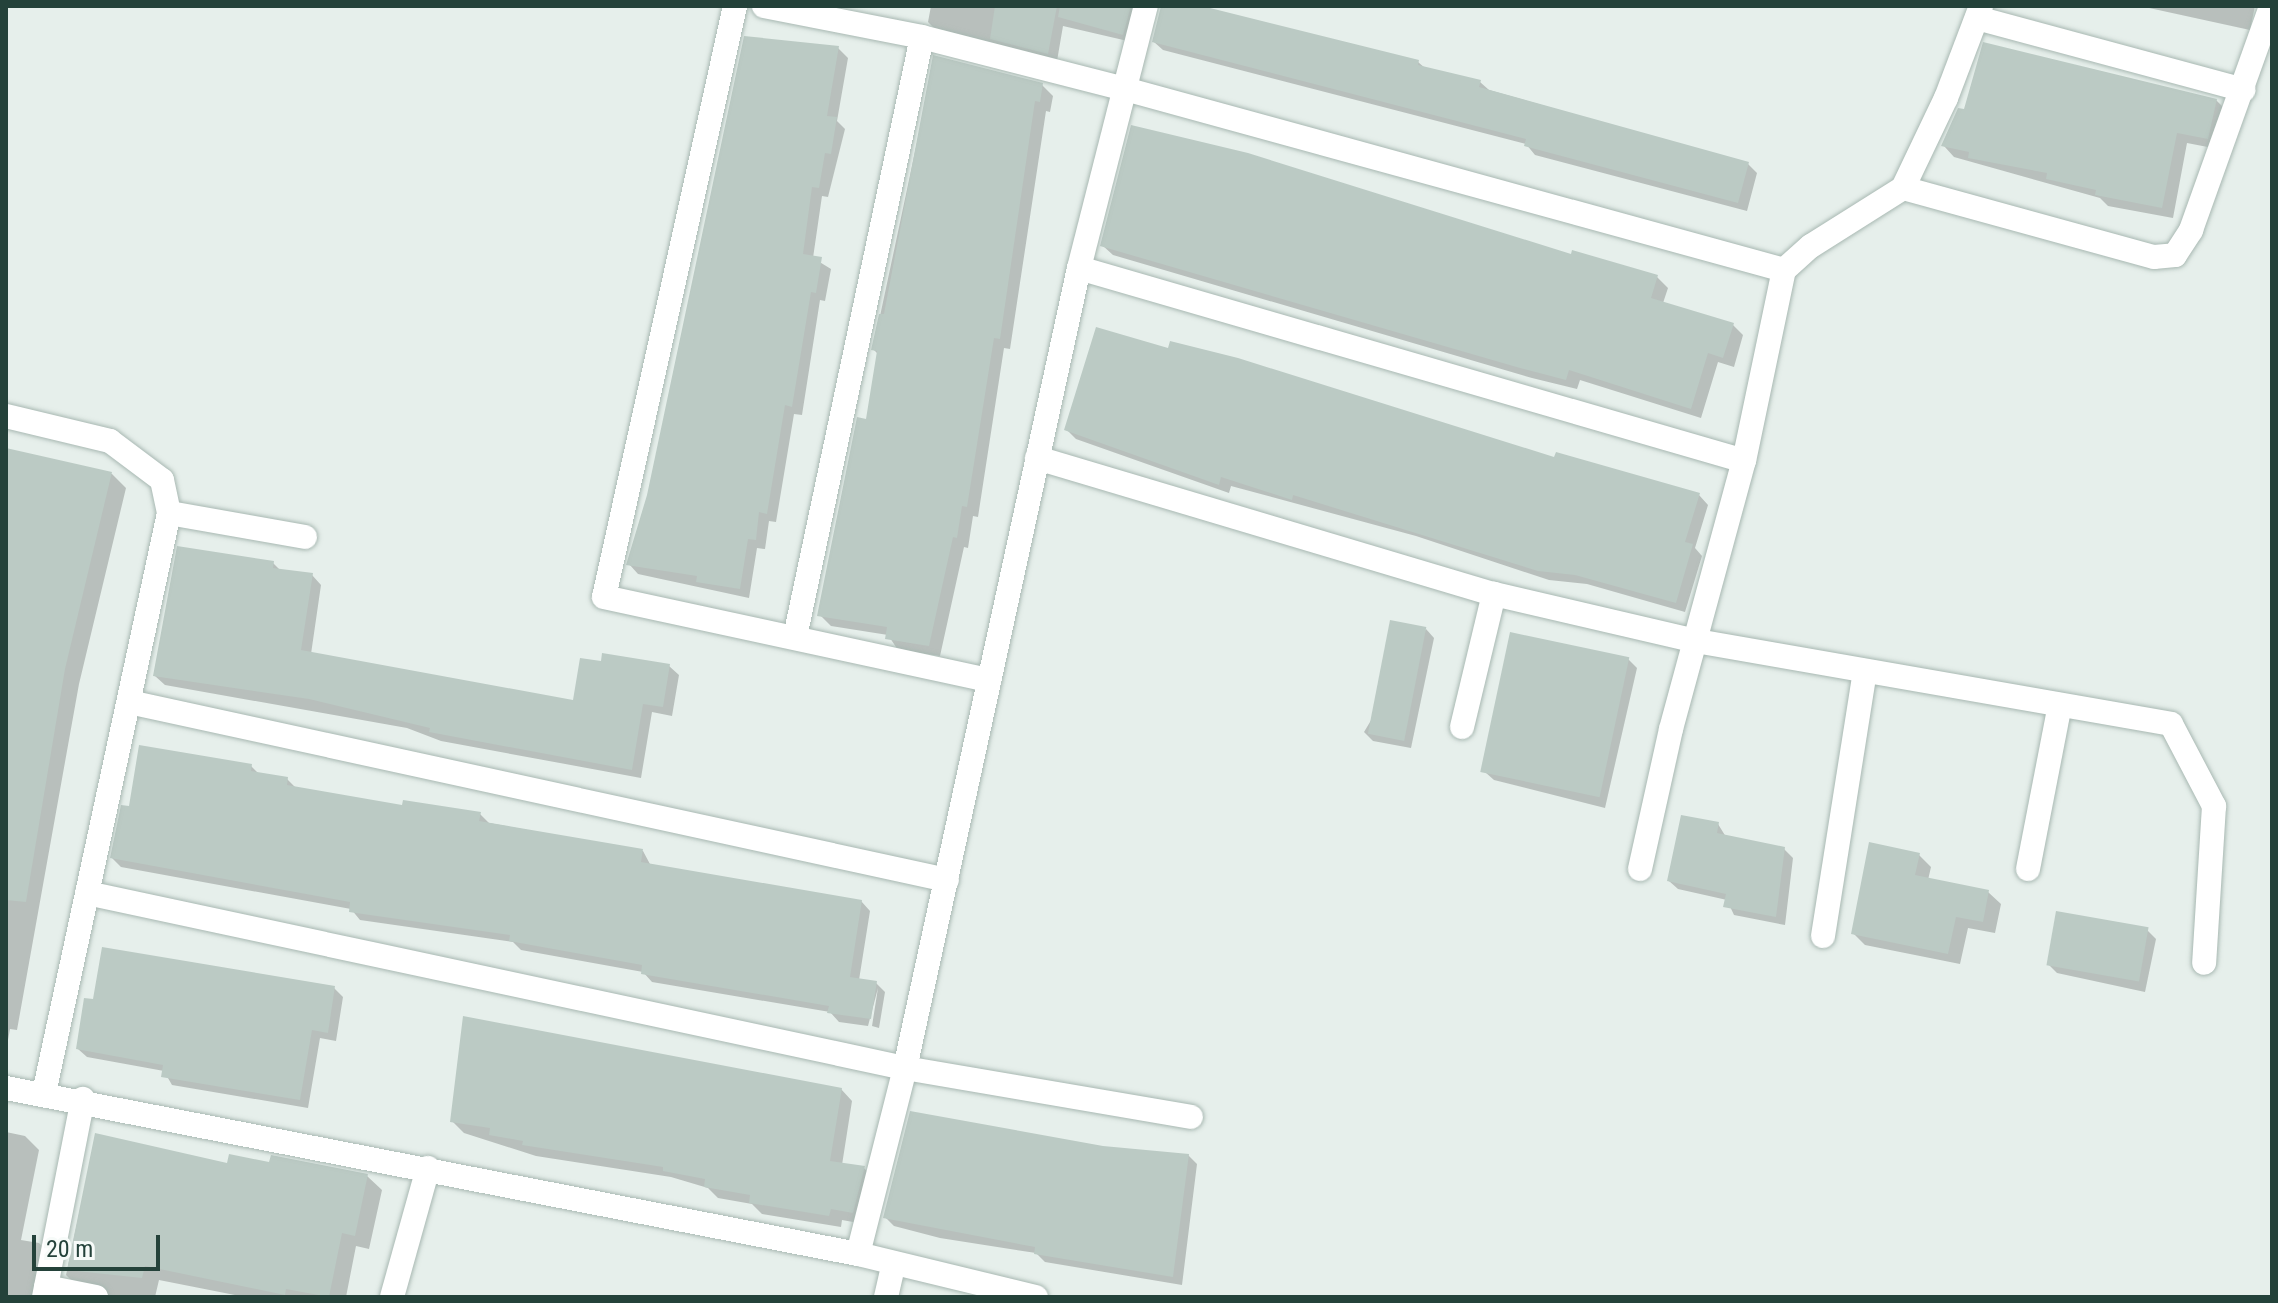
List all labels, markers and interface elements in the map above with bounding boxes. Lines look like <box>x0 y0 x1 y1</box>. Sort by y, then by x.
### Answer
scale bar <box>36 1219 164 1269</box>
text: 20 m <box>46 1235 93 1263</box>

